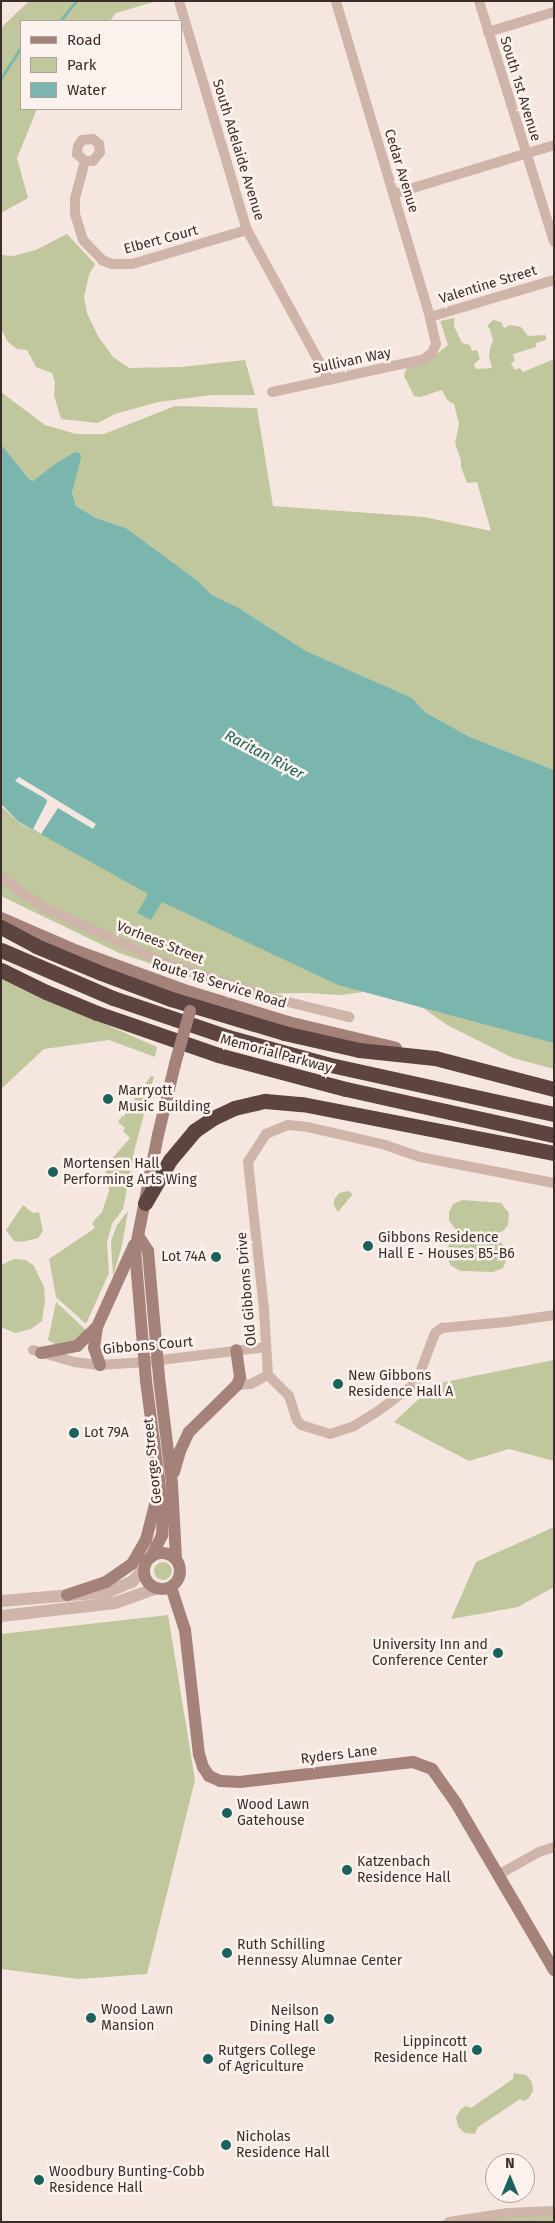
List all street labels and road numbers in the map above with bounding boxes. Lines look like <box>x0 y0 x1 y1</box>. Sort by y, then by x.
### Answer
street label: South 1st Avenue <box>496 35 544 143</box>
street label: South Adelaide Avenue <box>209 77 267 223</box>
street label: Cedar Avenue <box>380 127 422 215</box>
street label: Elbert Court <box>122 222 200 258</box>
street label: Valentine Street <box>437 262 539 308</box>
street label: Sullivan Way <box>311 345 393 377</box>
street label: Vorhees Street <box>114 918 206 968</box>
street label: Route 18 Service Road <box>150 956 288 1012</box>
street label: Memorial Parkway <box>218 1031 334 1077</box>
street label: Old Gibbons Drive <box>234 1231 260 1347</box>
street label: Gibbons Court <box>102 1334 194 1358</box>
street label: George Street <box>140 1417 166 1505</box>
street label: Ryders Lane <box>300 1742 378 1768</box>

